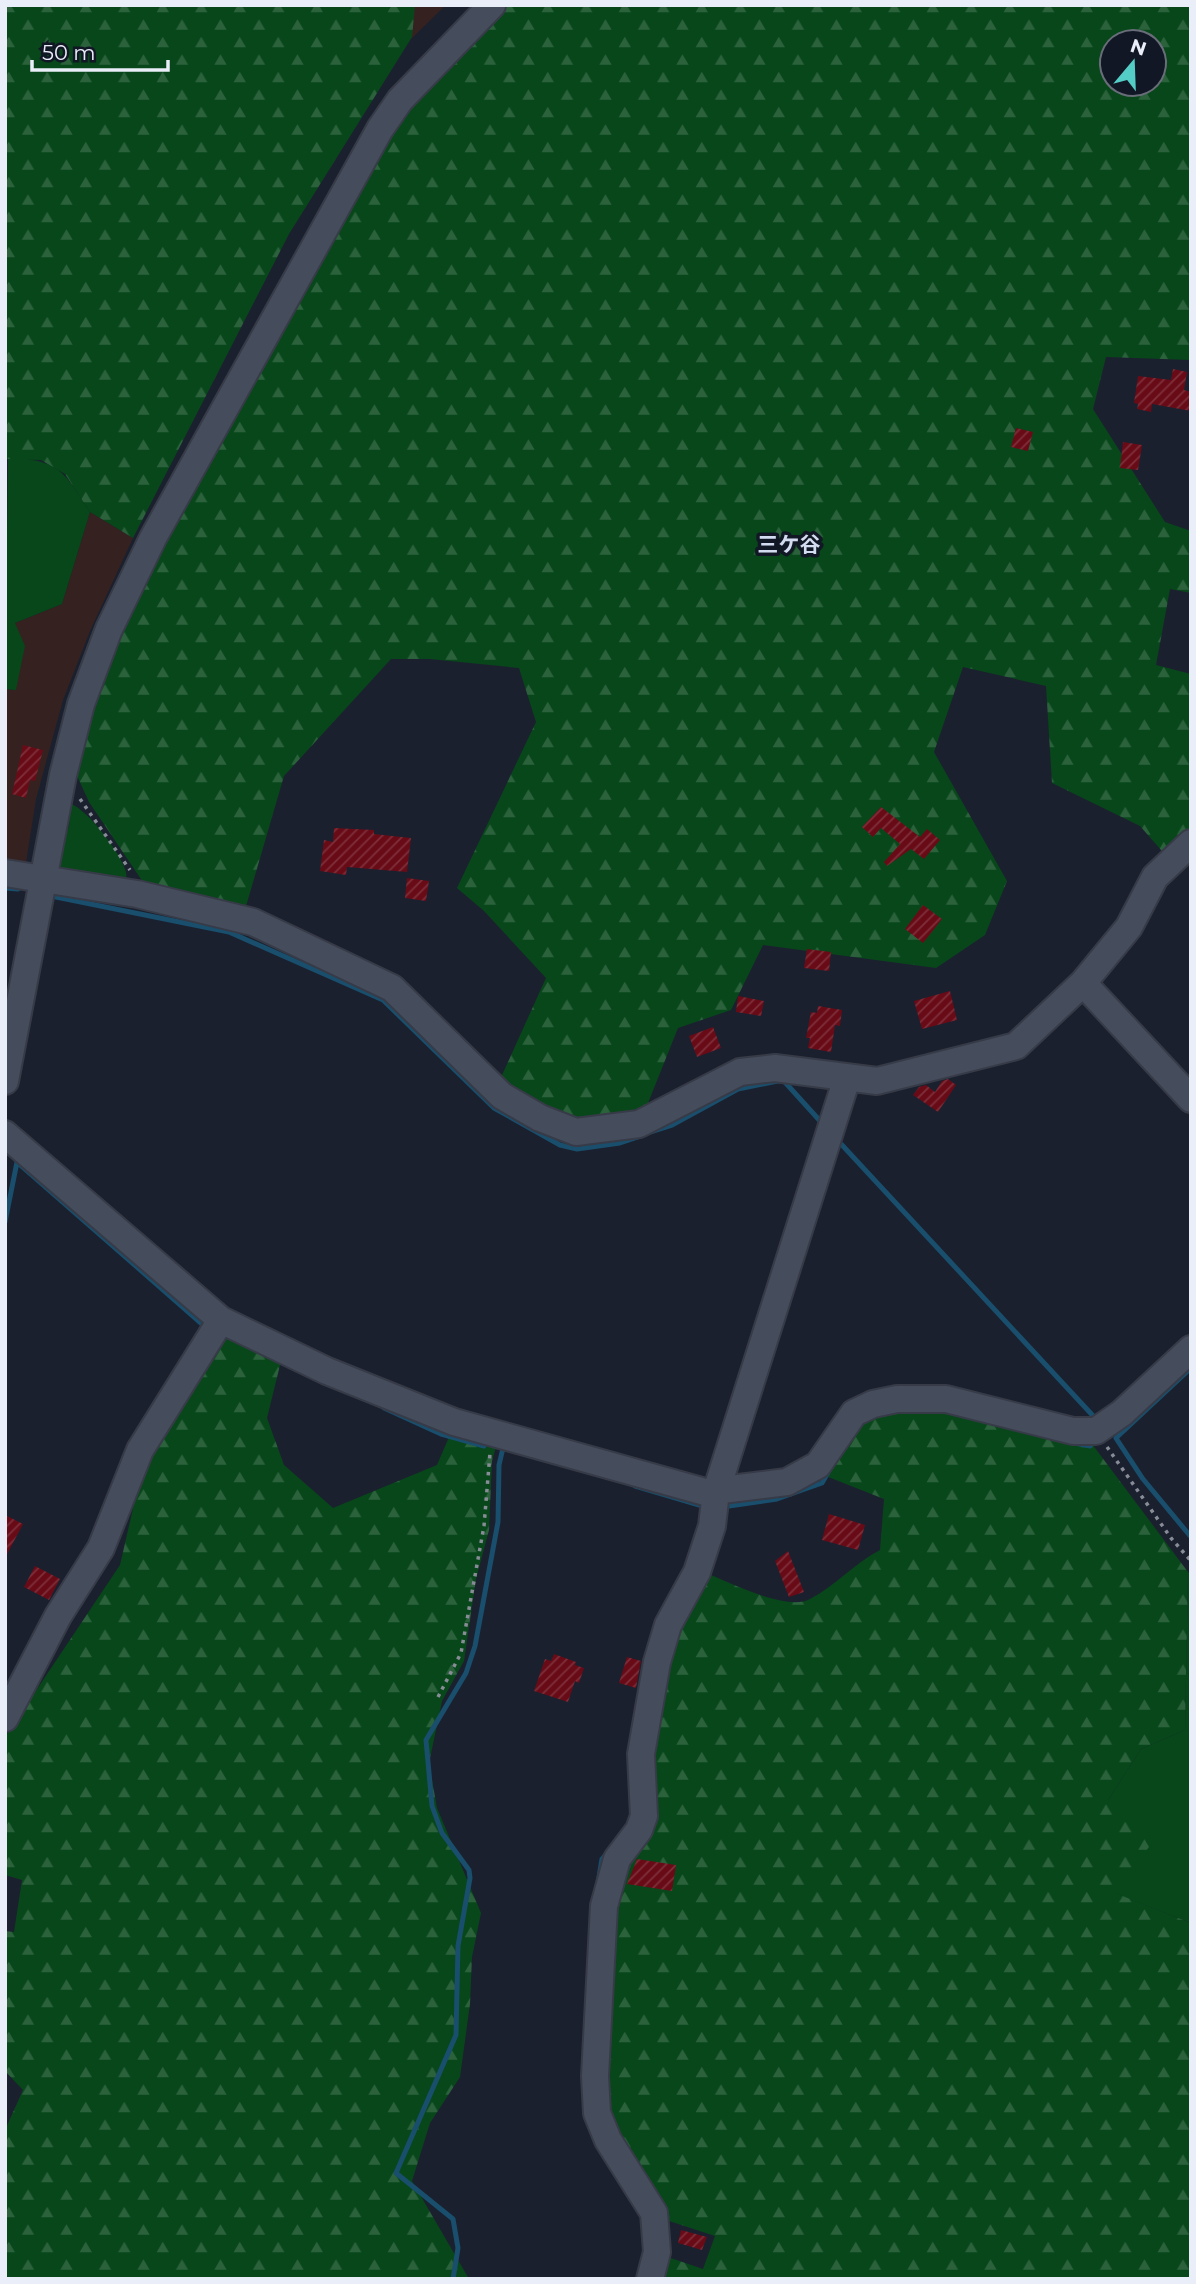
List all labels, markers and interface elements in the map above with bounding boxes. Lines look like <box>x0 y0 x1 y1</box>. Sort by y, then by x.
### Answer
scale bar <box>32 28 168 72</box>
north arrow <box>1098 28 1168 98</box>
text: N <box>1127 34 1149 61</box>
text: 50 m <box>42 40 96 65</box>
district label: 三ケ谷 <box>758 532 821 557</box>

